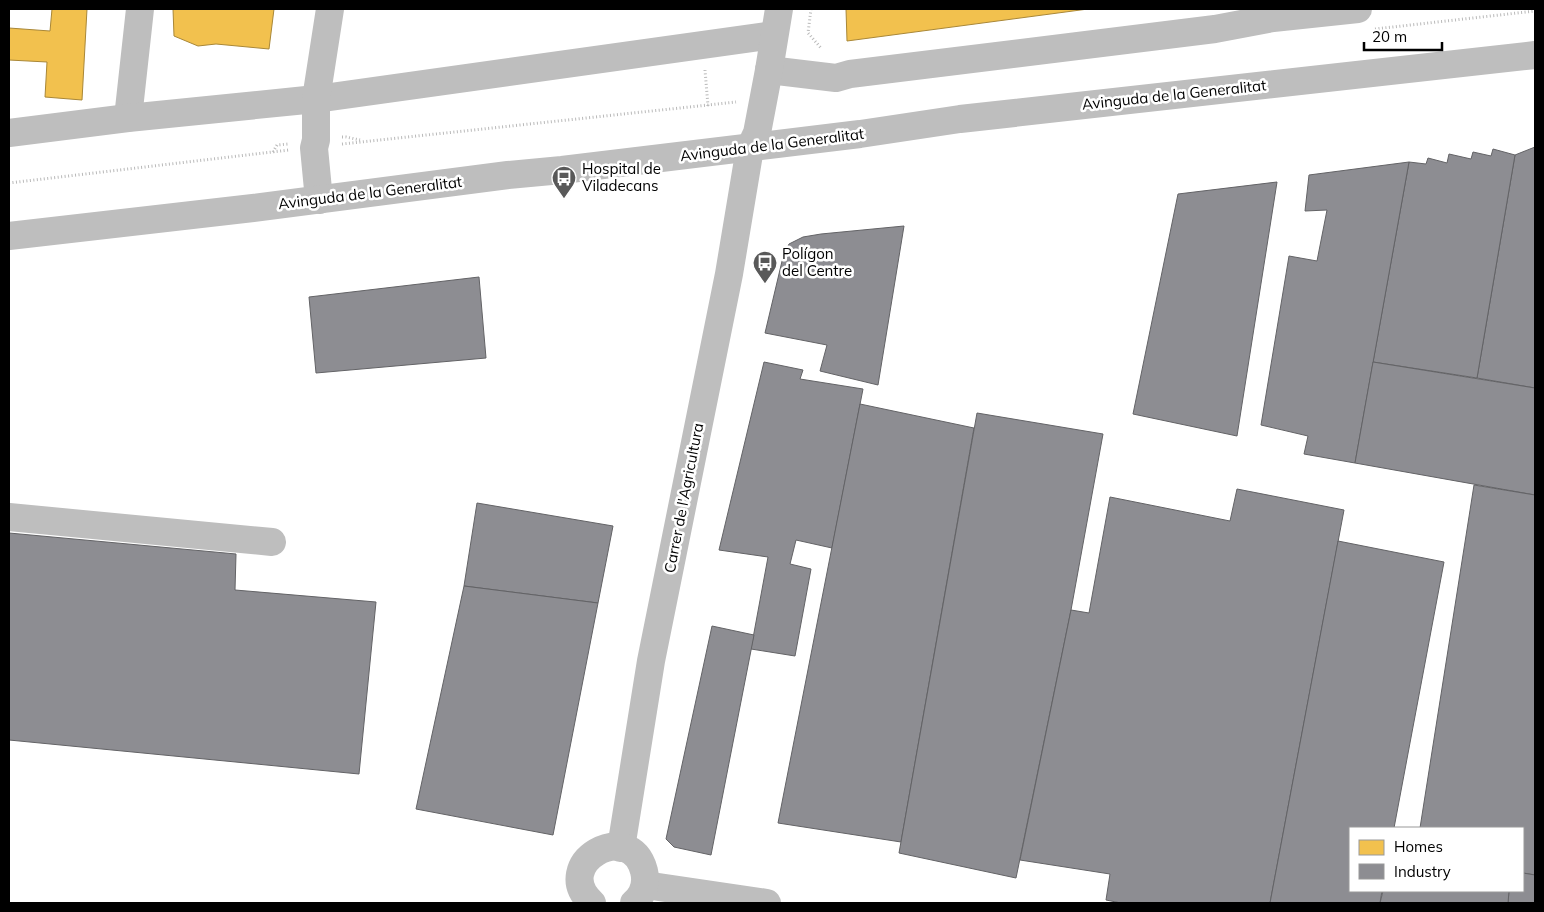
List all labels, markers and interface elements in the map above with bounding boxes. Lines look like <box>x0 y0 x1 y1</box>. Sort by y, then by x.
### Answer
scale bar <box>1364 20 1442 52</box>
text: 20 m <box>1372 27 1407 46</box>
street label: Avinguda de la Generalitat <box>1081 75 1267 114</box>
street label: Avinguda de la Generalitat <box>679 124 865 165</box>
place label: Hospital de Viladecans <box>582 159 661 195</box>
bus stop icon: Hospital de Viladecans <box>551 165 577 199</box>
street label: Avinguda de la Generalitat <box>277 172 463 213</box>
place label: Polígon del Centre <box>782 244 852 280</box>
bus stop icon: Polígon del Centre <box>752 250 778 284</box>
street label: Carrer de l'Agricultura <box>660 421 707 574</box>
legend <box>1349 827 1524 892</box>
text: Homes <box>1394 837 1443 856</box>
text: Industry <box>1394 862 1451 881</box>

